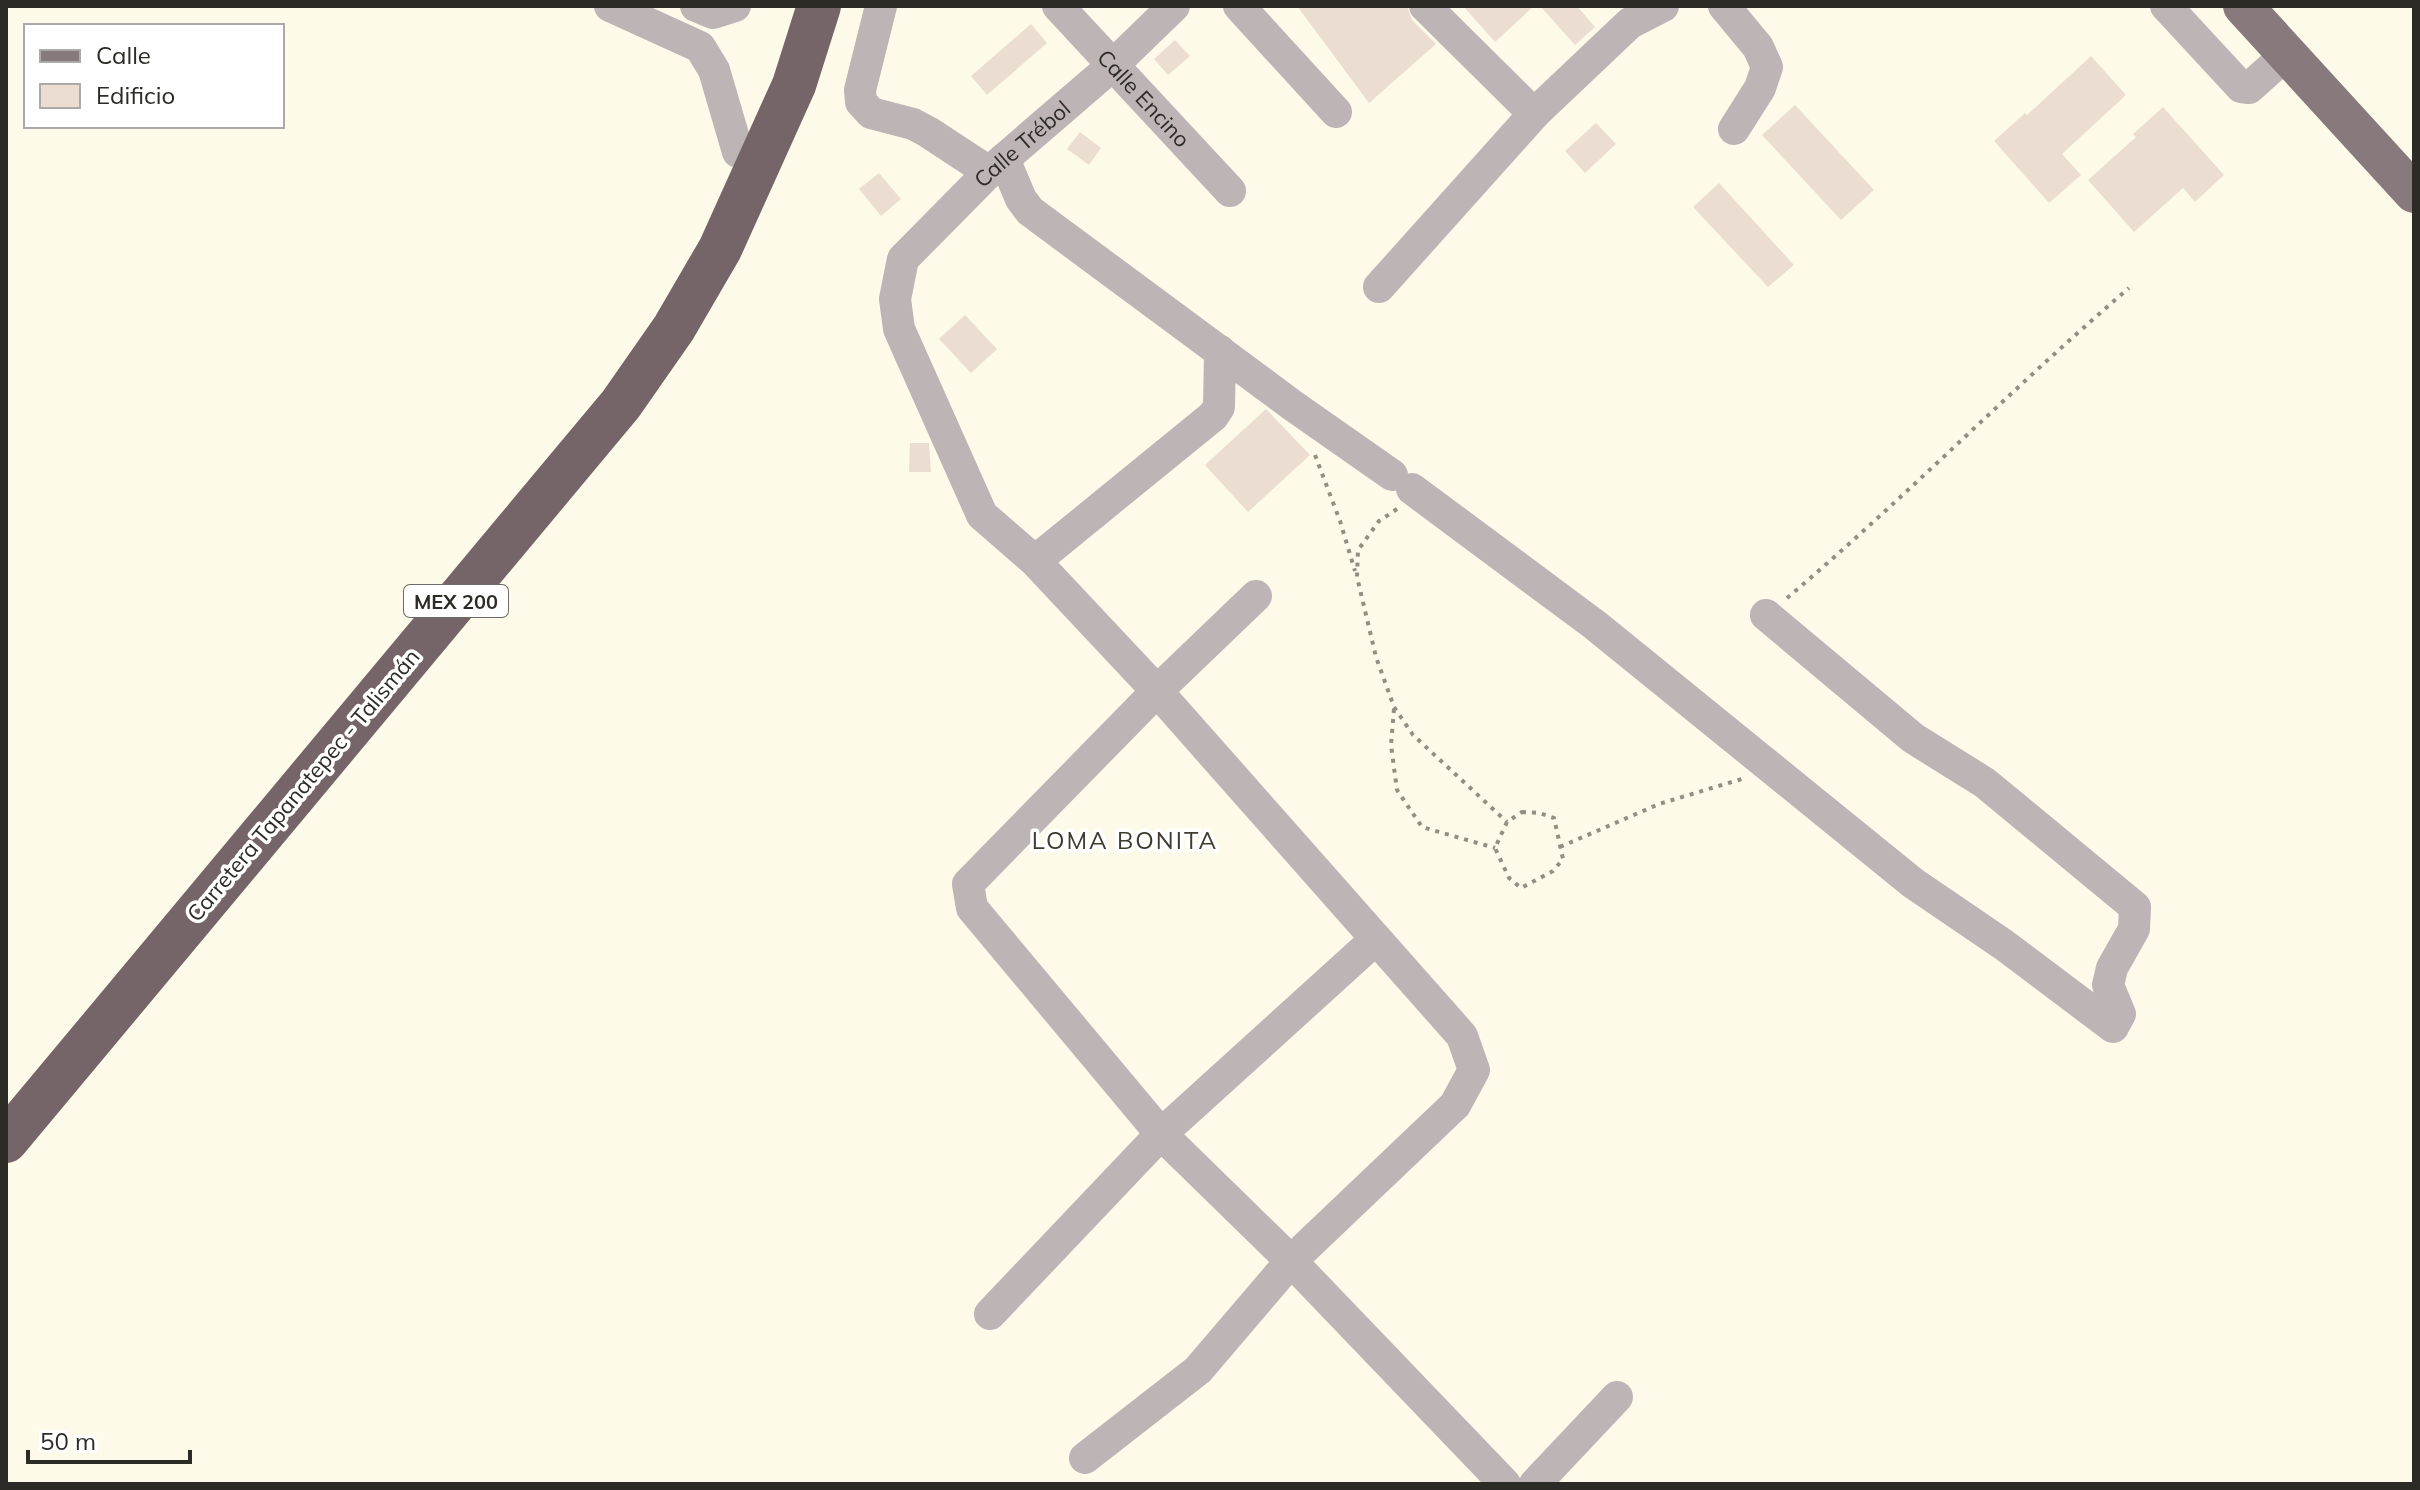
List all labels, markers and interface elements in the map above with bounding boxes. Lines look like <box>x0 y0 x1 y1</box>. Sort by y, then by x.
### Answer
legend <box>24 24 284 128</box>
text: Calle <box>96 40 151 70</box>
street label: Calle Encino <box>1091 43 1196 153</box>
text: Edificio <box>96 80 175 110</box>
street label: Calle Trébol <box>968 94 1076 193</box>
road number: MEX 200 <box>404 585 508 617</box>
street label: Carretera Tapanatepec - Talismán <box>181 643 425 927</box>
district label: LOMA BONITA <box>1032 825 1218 855</box>
scale bar <box>28 1414 190 1464</box>
text: 50 m <box>40 1426 96 1456</box>

